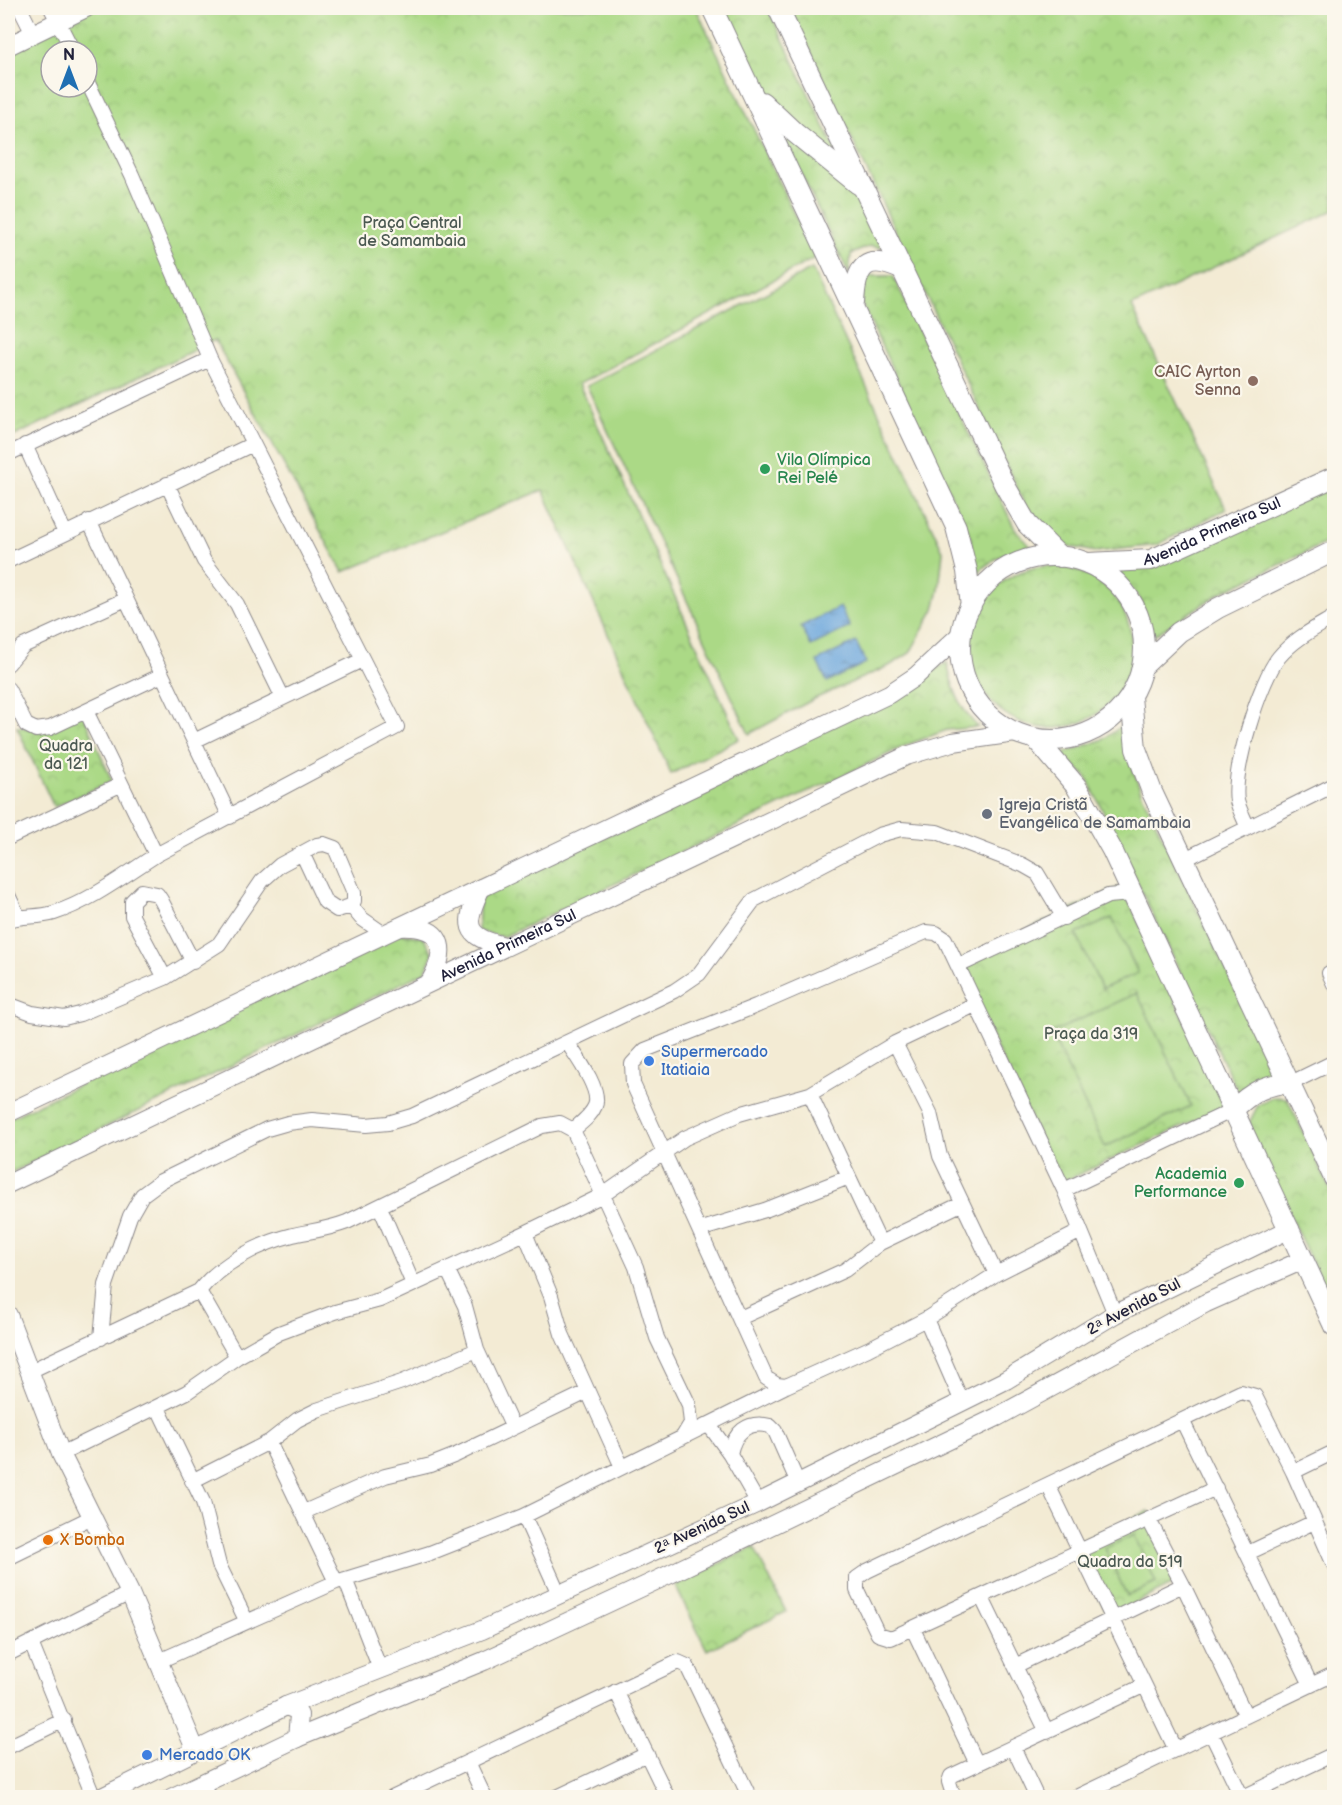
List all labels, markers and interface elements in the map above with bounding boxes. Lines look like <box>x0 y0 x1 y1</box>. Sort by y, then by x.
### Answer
north arrow <box>39 39 99 99</box>
text: N <box>63 46 75 65</box>
park label: Praça Central de Samambaia <box>358 214 466 251</box>
place label: CAIC Ayrton Senna <box>1154 363 1241 400</box>
marker: CAIC Ayrton Senna <box>1246 374 1260 388</box>
place label: Vila Olímpica Rei Pelé <box>777 451 871 488</box>
marker: Vila Olímpica Rei Pelé <box>758 462 772 476</box>
street label: Avenida Primeira Sul <box>1143 493 1284 570</box>
park label: Quadra da 121 <box>39 737 93 774</box>
place label: Igreja Cristã Evangélica de Samambaia <box>999 796 1191 833</box>
marker: Igreja Cristã Evangélica de Samambaia <box>980 807 994 821</box>
street label: Avenida Primeira Sul <box>437 905 579 986</box>
park label: Praça da 319 <box>1044 1025 1138 1044</box>
place label: Supermercado Itatiaia <box>661 1043 768 1080</box>
marker: Supermercado Itatiaia <box>642 1054 656 1068</box>
place label: Academia Performance <box>1134 1165 1228 1202</box>
marker: Academia Performance <box>1232 1176 1246 1190</box>
street label: 2ᵃ Avenida Sul <box>1084 1274 1184 1340</box>
street label: 2ᵃ Avenida Sul <box>651 1498 753 1558</box>
place label: X Bomba <box>59 1531 125 1550</box>
marker: X Bomba <box>41 1533 55 1547</box>
park label: Quadra da 519 <box>1077 1553 1183 1572</box>
place label: Mercado OK <box>159 1746 251 1765</box>
marker: Mercado OK <box>140 1748 154 1762</box>

